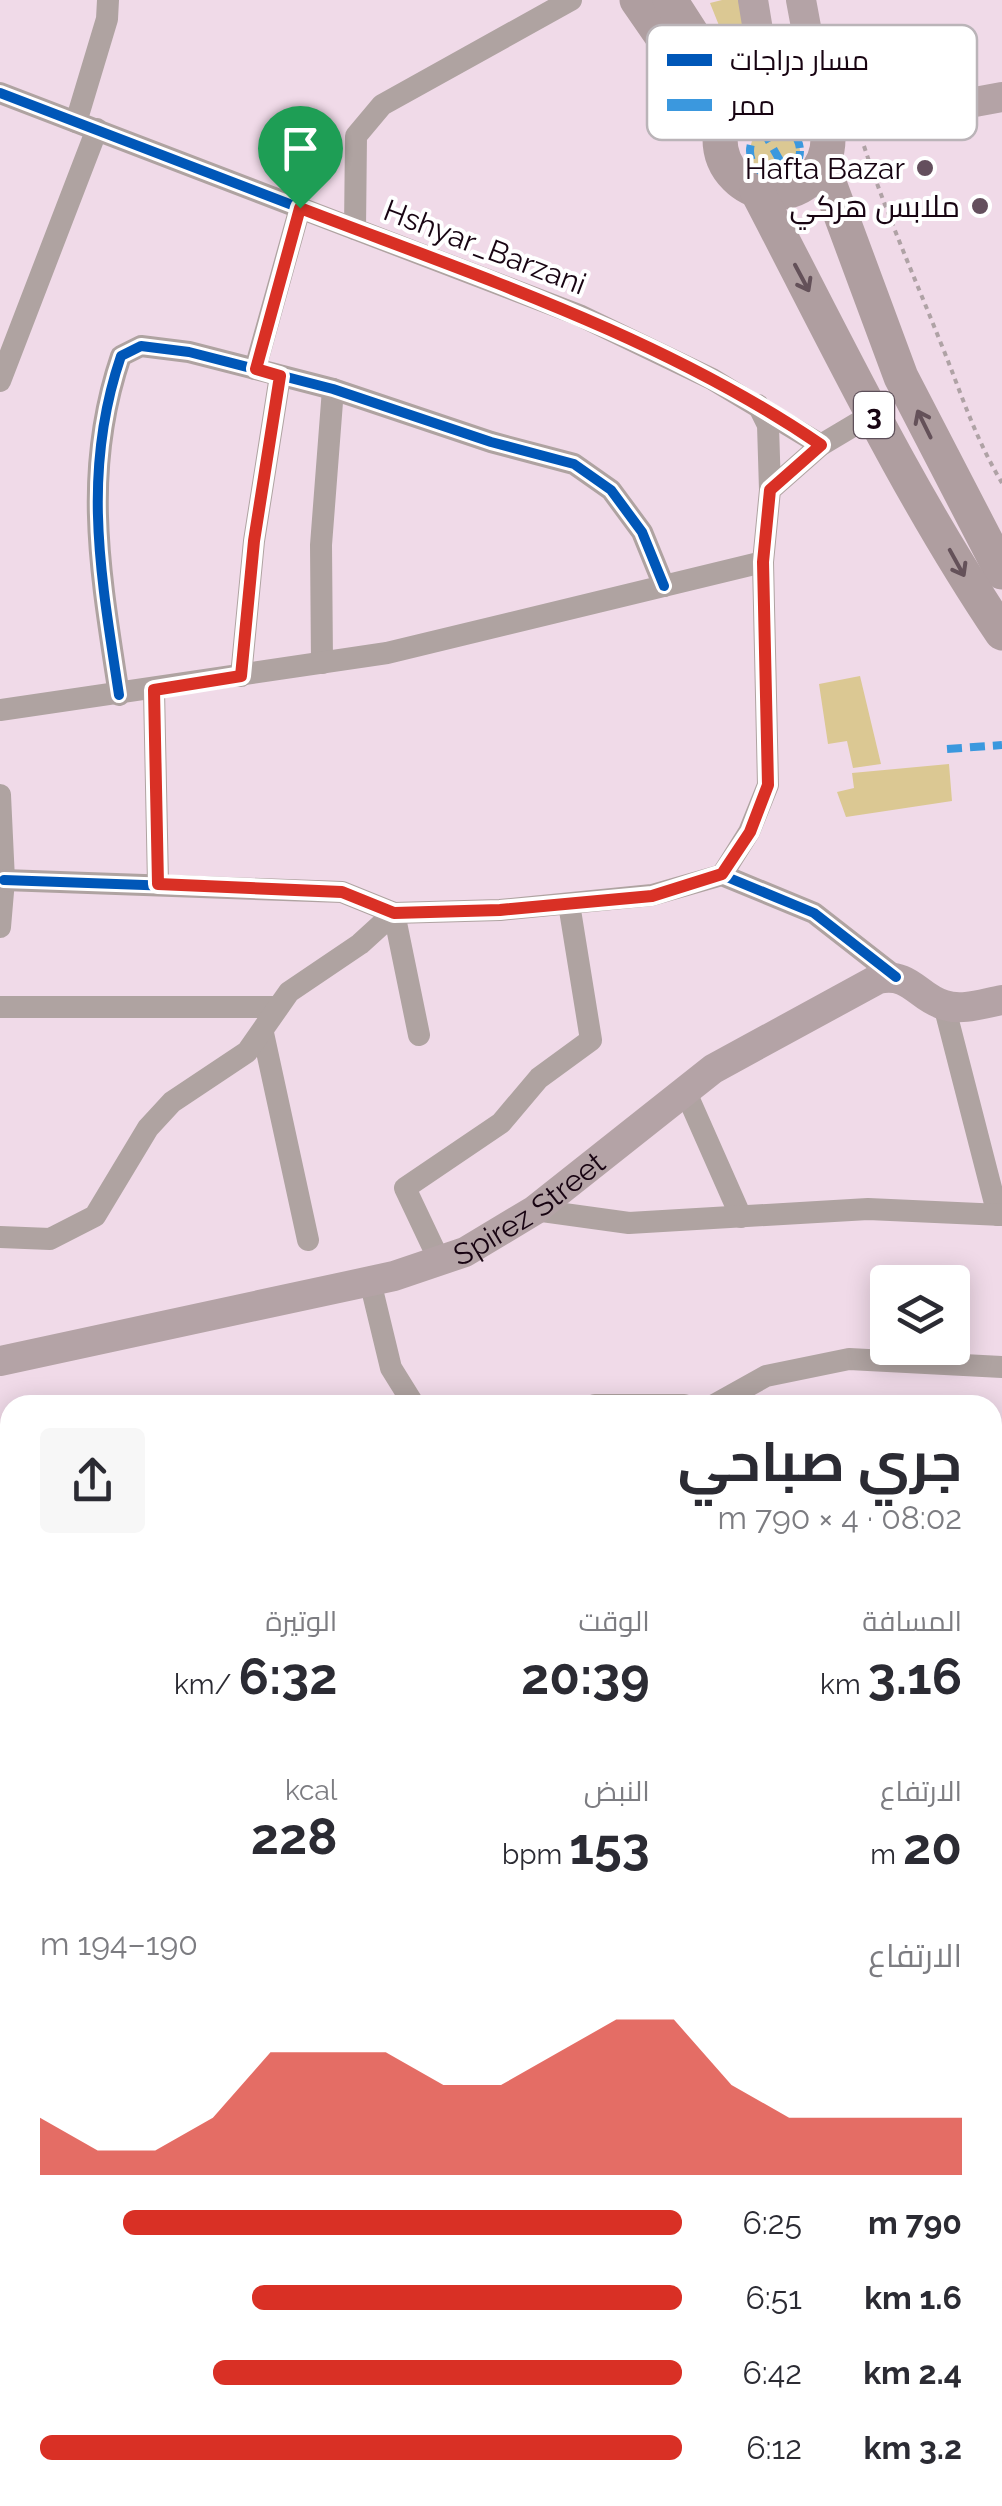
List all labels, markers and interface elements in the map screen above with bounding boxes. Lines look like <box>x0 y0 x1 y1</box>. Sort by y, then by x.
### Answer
legend <box>647 25 977 140</box>
text: مسار دراجات <box>730 44 869 77</box>
text: ممر <box>728 89 775 122</box>
pin <box>258 106 343 209</box>
icon: arrive <box>273 121 328 176</box>
place label: Hafta Bazar <box>745 151 905 186</box>
marker: Hafta Bazar <box>914 157 936 179</box>
place label: ملابس هركي <box>789 189 960 230</box>
street label: Hshyar_Barzani <box>379 192 591 302</box>
marker: ملابس هركي <box>969 195 991 217</box>
one-way arrow <box>793 262 812 292</box>
road number: 3 <box>854 392 894 438</box>
one-way arrow <box>913 410 932 440</box>
one-way arrow <box>948 548 968 578</box>
street label: Spirez Street <box>449 1144 611 1272</box>
map controls <box>870 1265 970 1365</box>
button: layers <box>870 1265 970 1365</box>
button: share <box>40 1428 145 1533</box>
text: جري صباحي <box>678 1429 962 1494</box>
text: 08:02 · 4 × 790 m <box>717 1499 962 1536</box>
text: الوتيرة <box>265 1605 337 1638</box>
text: الوقت <box>578 1605 650 1638</box>
text: المسافة <box>862 1605 962 1638</box>
text: 6:32 <box>239 1647 337 1706</box>
text: 20:39 <box>521 1647 650 1706</box>
text: 3.16 <box>868 1647 962 1706</box>
text: /km <box>174 1668 239 1701</box>
text: km <box>820 1668 868 1701</box>
text: kcal <box>285 1774 337 1807</box>
text: النبض <box>584 1775 650 1808</box>
text: الارتفاع <box>880 1775 962 1808</box>
text: 228 <box>251 1807 337 1866</box>
text: 153 <box>569 1817 650 1876</box>
text: 20 <box>903 1817 962 1876</box>
text: bpm <box>502 1838 569 1871</box>
text: m <box>870 1838 903 1871</box>
text: 190–194 m <box>40 1925 198 1962</box>
text: الارتفاع <box>868 1937 962 1974</box>
text: 6:25 <box>743 2204 802 2241</box>
text: 790 m <box>868 2204 962 2241</box>
text: 6:51 <box>746 2279 802 2316</box>
text: 1.6 km <box>864 2279 962 2316</box>
text: 6:42 <box>743 2354 802 2391</box>
text: 2.4 km <box>863 2354 962 2391</box>
text: 6:12 <box>746 2429 802 2466</box>
text: 3.2 km <box>864 2429 962 2466</box>

